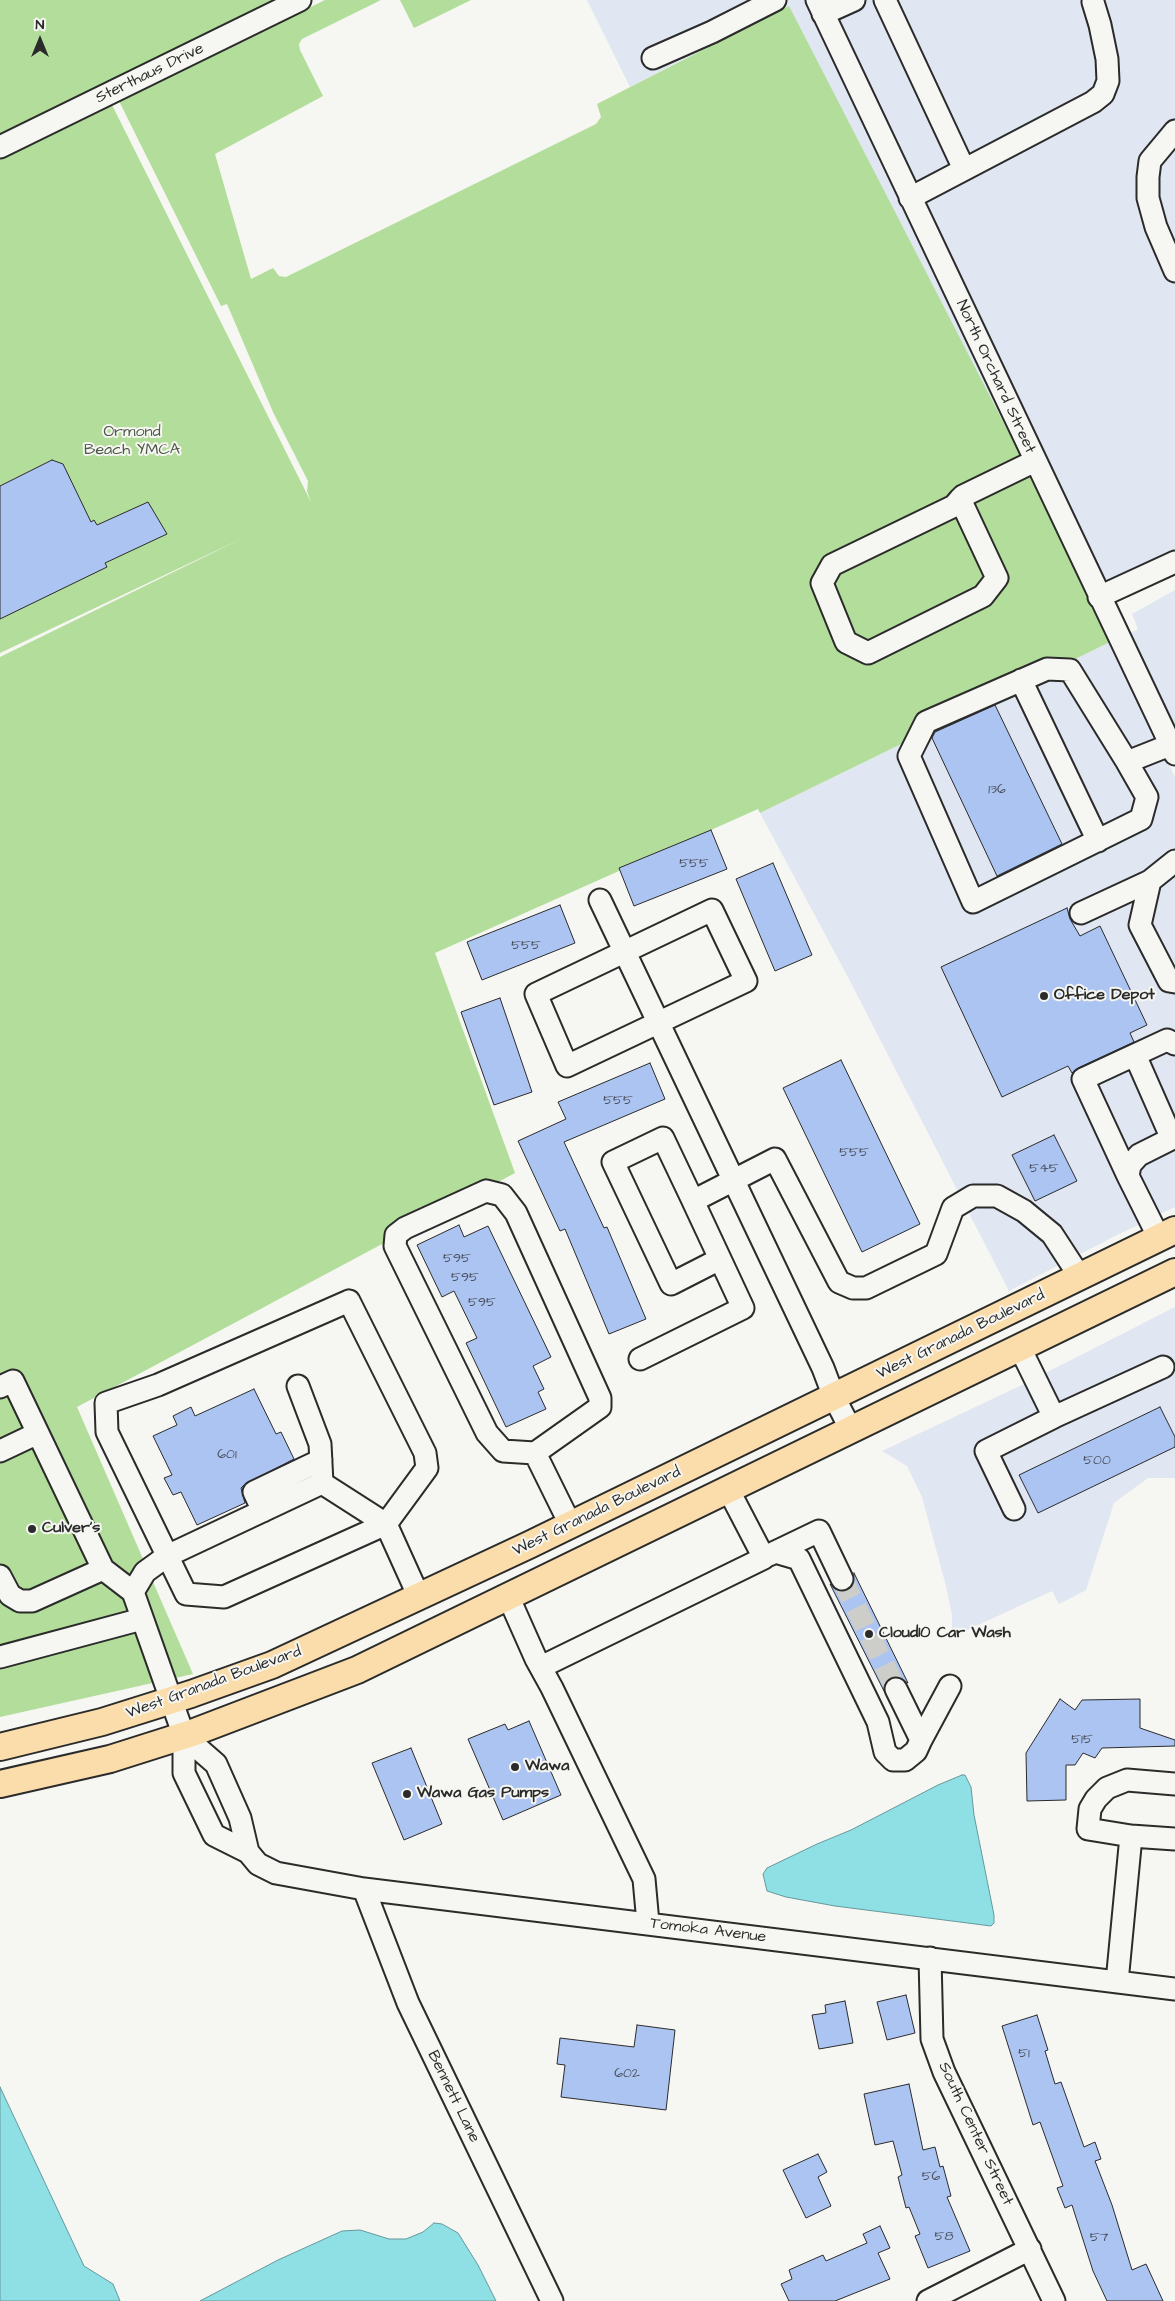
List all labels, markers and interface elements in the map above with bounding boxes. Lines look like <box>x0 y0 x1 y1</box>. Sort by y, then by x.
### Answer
north arrow <box>15 15 65 65</box>
text: N <box>36 15 44 35</box>
street label: Sterthaus Drive <box>93 40 207 108</box>
street label: North Orchard Street <box>951 297 1039 457</box>
park label: Ormond Beach YMCA <box>84 423 180 461</box>
house number: 136 <box>988 782 1006 798</box>
house number: 555 <box>679 856 709 872</box>
house number: 555 <box>511 938 541 954</box>
place label: Office Depot <box>1054 986 1155 1006</box>
marker: Office Depot <box>1038 990 1050 1002</box>
house number: 555 <box>603 1093 633 1109</box>
house number: 555 <box>839 1145 869 1161</box>
house number: 545 <box>1029 1161 1059 1177</box>
house number: 595 <box>443 1251 471 1267</box>
house number: 595 <box>451 1270 479 1286</box>
street label: West Granada Boulevard <box>874 1286 1048 1384</box>
house number: 595 <box>468 1295 496 1311</box>
house number: 601 <box>217 1447 237 1463</box>
house number: 500 <box>1083 1453 1111 1469</box>
street label: West Granada Boulevard <box>510 1463 684 1561</box>
place label: Culver's <box>42 1519 100 1539</box>
marker: Culver's <box>26 1523 38 1535</box>
place label: Cloud10 Car Wash <box>879 1624 1011 1644</box>
marker: Cloud10 Car Wash <box>863 1628 875 1640</box>
street label: West Granada Boulevard <box>124 1642 304 1724</box>
house number: 515 <box>1071 1732 1093 1748</box>
place label: Wawa <box>525 1757 569 1777</box>
marker: Wawa <box>509 1761 521 1773</box>
place label: Wawa Gas Pumps <box>417 1784 549 1804</box>
marker: Wawa Gas Pumps <box>401 1788 413 1800</box>
street label: Tomoka Avenue <box>649 1914 767 1948</box>
house number: 51 <box>1018 2046 1030 2062</box>
street label: Bennett Lane <box>422 2048 484 2146</box>
street label: South Center Street <box>933 2059 1017 2209</box>
house number: 602 <box>614 2066 640 2082</box>
house number: 56 <box>922 2169 940 2185</box>
house number: 58 <box>935 2229 953 2245</box>
house number: 57 <box>1090 2230 1108 2246</box>

